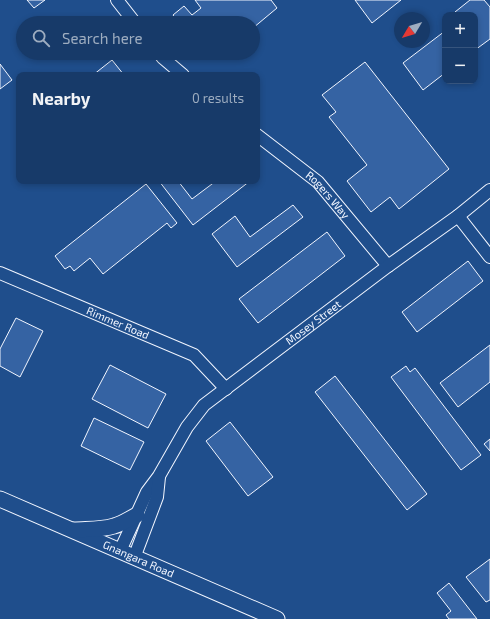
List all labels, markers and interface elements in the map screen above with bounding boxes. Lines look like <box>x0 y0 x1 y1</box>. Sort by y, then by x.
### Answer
north arrow <box>394 12 430 48</box>
map controls <box>442 12 478 84</box>
button: + <box>442 12 478 48</box>
search box <box>16 16 260 60</box>
icon: search <box>30 27 52 49</box>
text: Search here <box>62 29 143 47</box>
button: − <box>442 48 478 84</box>
text: Nearby <box>32 88 90 108</box>
text: 0 results <box>192 90 244 106</box>
street label: Rogers Way <box>303 168 353 221</box>
street label: Mosey Street <box>283 297 343 347</box>
street label: Rimmer Road <box>85 303 151 341</box>
street label: Gnangara Road <box>101 537 176 580</box>

